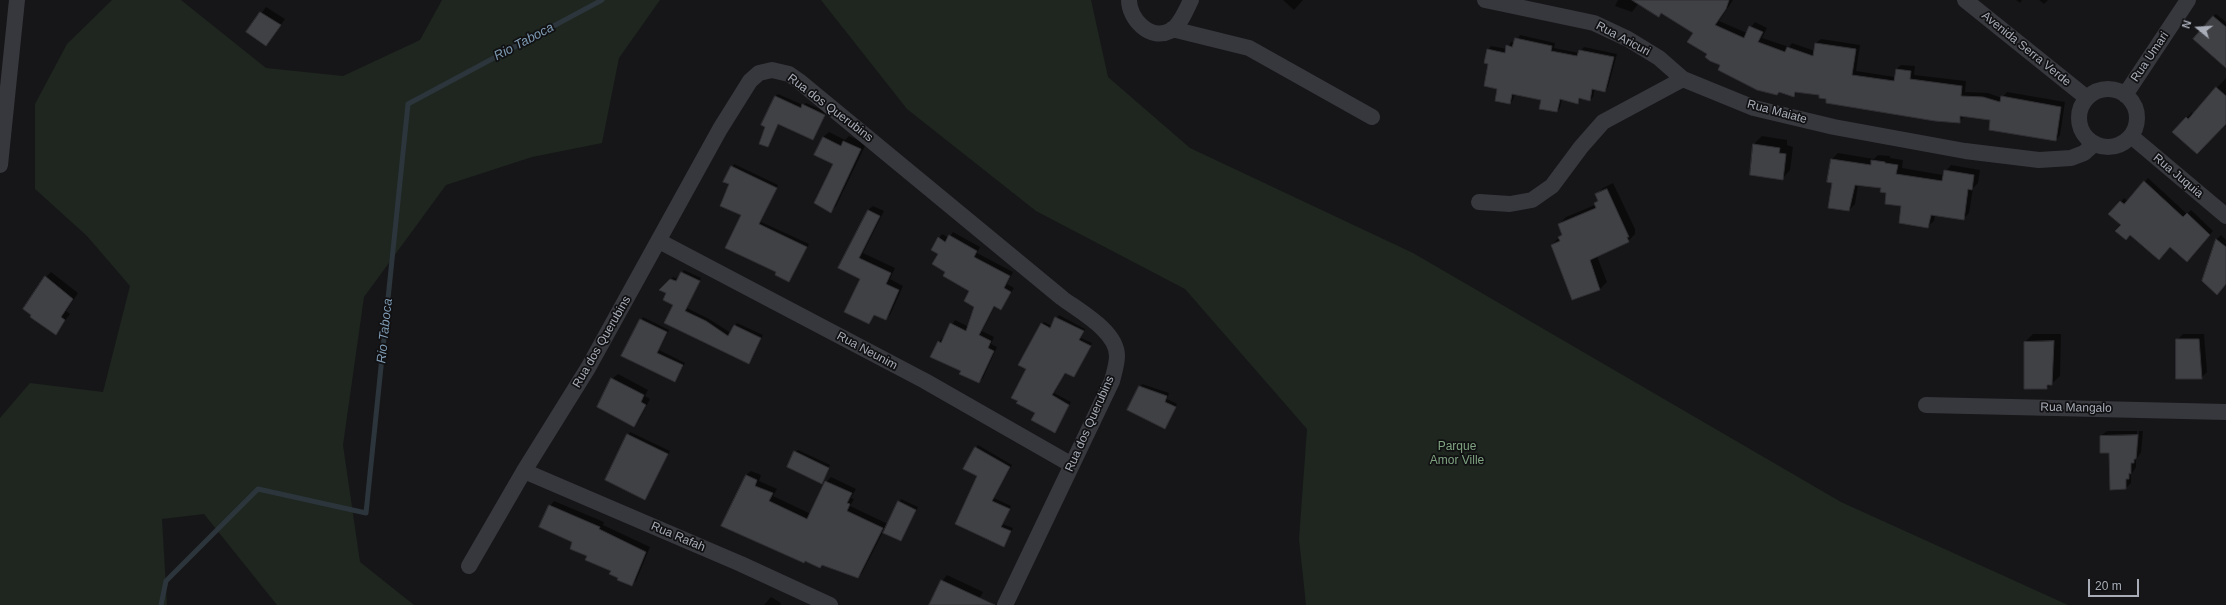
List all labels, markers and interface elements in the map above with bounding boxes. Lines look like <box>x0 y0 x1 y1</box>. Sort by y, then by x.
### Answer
north arrow <box>2178 8 2218 48</box>
street label: Avenida Serra Verde <box>1979 9 2073 89</box>
street label: Rua Aricuri <box>1593 19 1653 59</box>
text: N <box>2180 19 2194 30</box>
water label: Rio Taboca <box>492 20 556 64</box>
street label: Rua Umari <box>2128 29 2172 85</box>
street label: Rua dos Querubins <box>784 71 876 145</box>
street label: Rua Maiate <box>1745 97 1809 127</box>
street label: Rua Juquia <box>2150 151 2206 201</box>
street label: Rua dos Querubins <box>570 294 634 390</box>
water label: Rio Taboca <box>374 298 396 364</box>
street label: Rua Neunim <box>834 329 900 373</box>
street label: Rua dos Querubins <box>1062 374 1118 474</box>
street label: Rua Mangalo <box>2040 400 2112 416</box>
park label: Parque Amor Ville <box>1430 440 1484 468</box>
street label: Rua Rafah <box>649 519 707 555</box>
scale bar <box>2090 571 2141 597</box>
text: 20 m <box>2095 579 2122 593</box>

